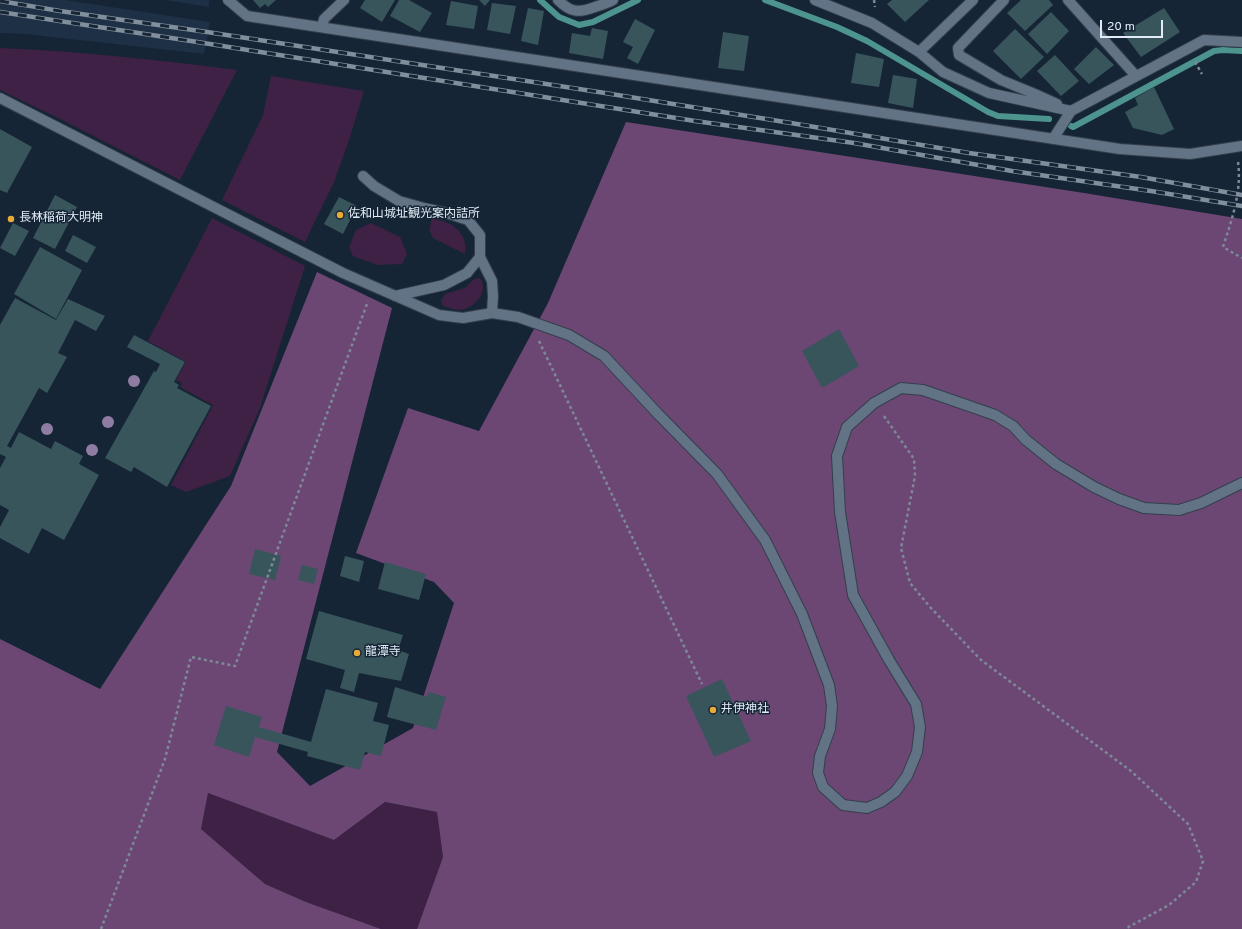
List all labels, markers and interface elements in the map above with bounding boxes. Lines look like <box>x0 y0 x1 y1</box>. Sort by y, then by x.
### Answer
scale bar <box>1102 12 1165 38</box>
text: 20 m <box>1107 19 1135 35</box>
place label: 佐和山城址観光案内詰所 <box>348 208 480 222</box>
marker: 佐和山城址観光案内詰所 <box>335 210 345 220</box>
place label: 長林稲荷大明神 <box>19 212 103 226</box>
marker: 長林稲荷大明神 <box>6 214 16 224</box>
place label: 龍潭寺 <box>365 646 401 660</box>
marker: 龍潭寺 <box>352 648 362 658</box>
place label: 井伊神社 <box>721 703 769 717</box>
marker: 井伊神社 <box>708 705 718 715</box>

